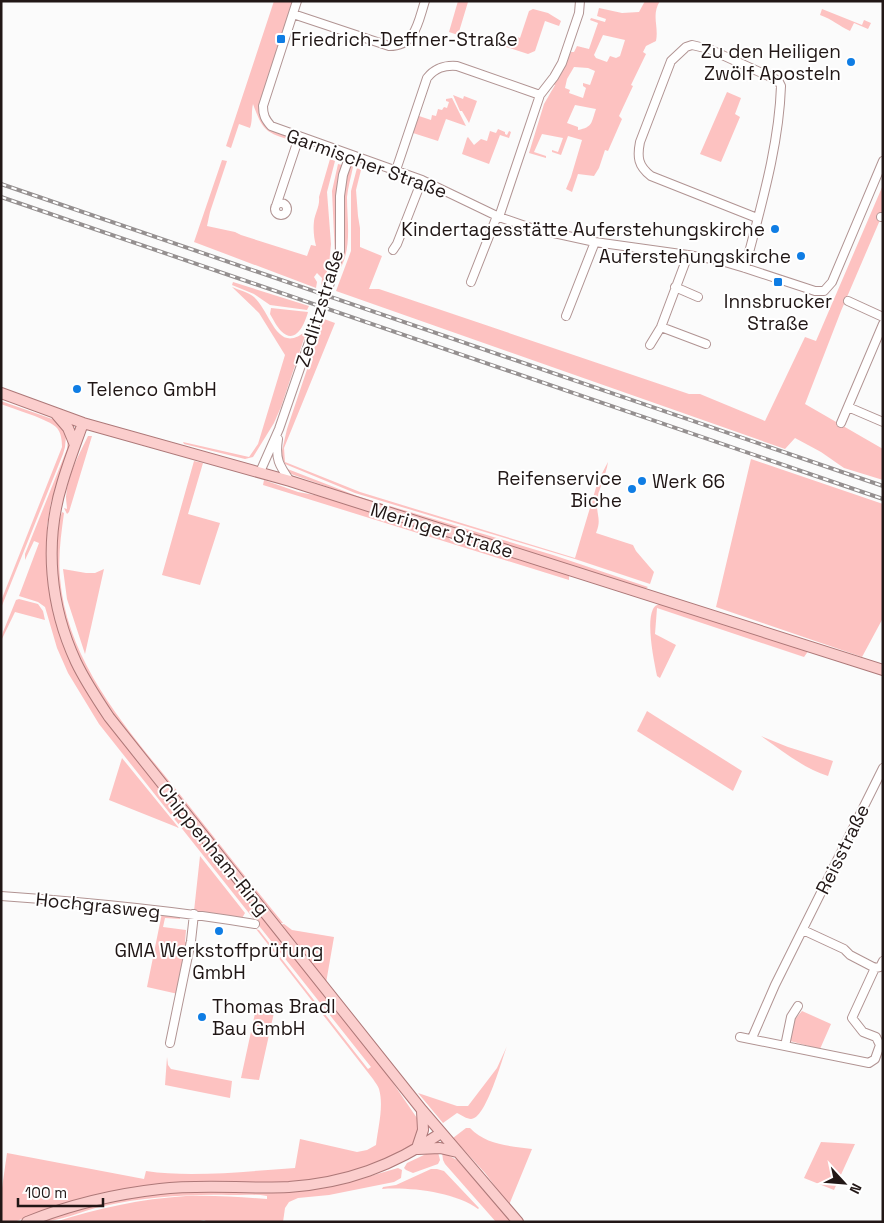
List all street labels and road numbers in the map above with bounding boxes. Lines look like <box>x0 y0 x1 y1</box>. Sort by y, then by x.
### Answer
street label: Garmischer Straße <box>283 123 451 204</box>
street label: Zedlitzstraße <box>290 246 349 370</box>
street label: Meringer Straße <box>367 497 516 564</box>
street label: Chippenham-Ring <box>152 778 275 921</box>
street label: Reisstraße <box>810 800 875 898</box>
street label: Hochgrasweg <box>34 887 162 924</box>

